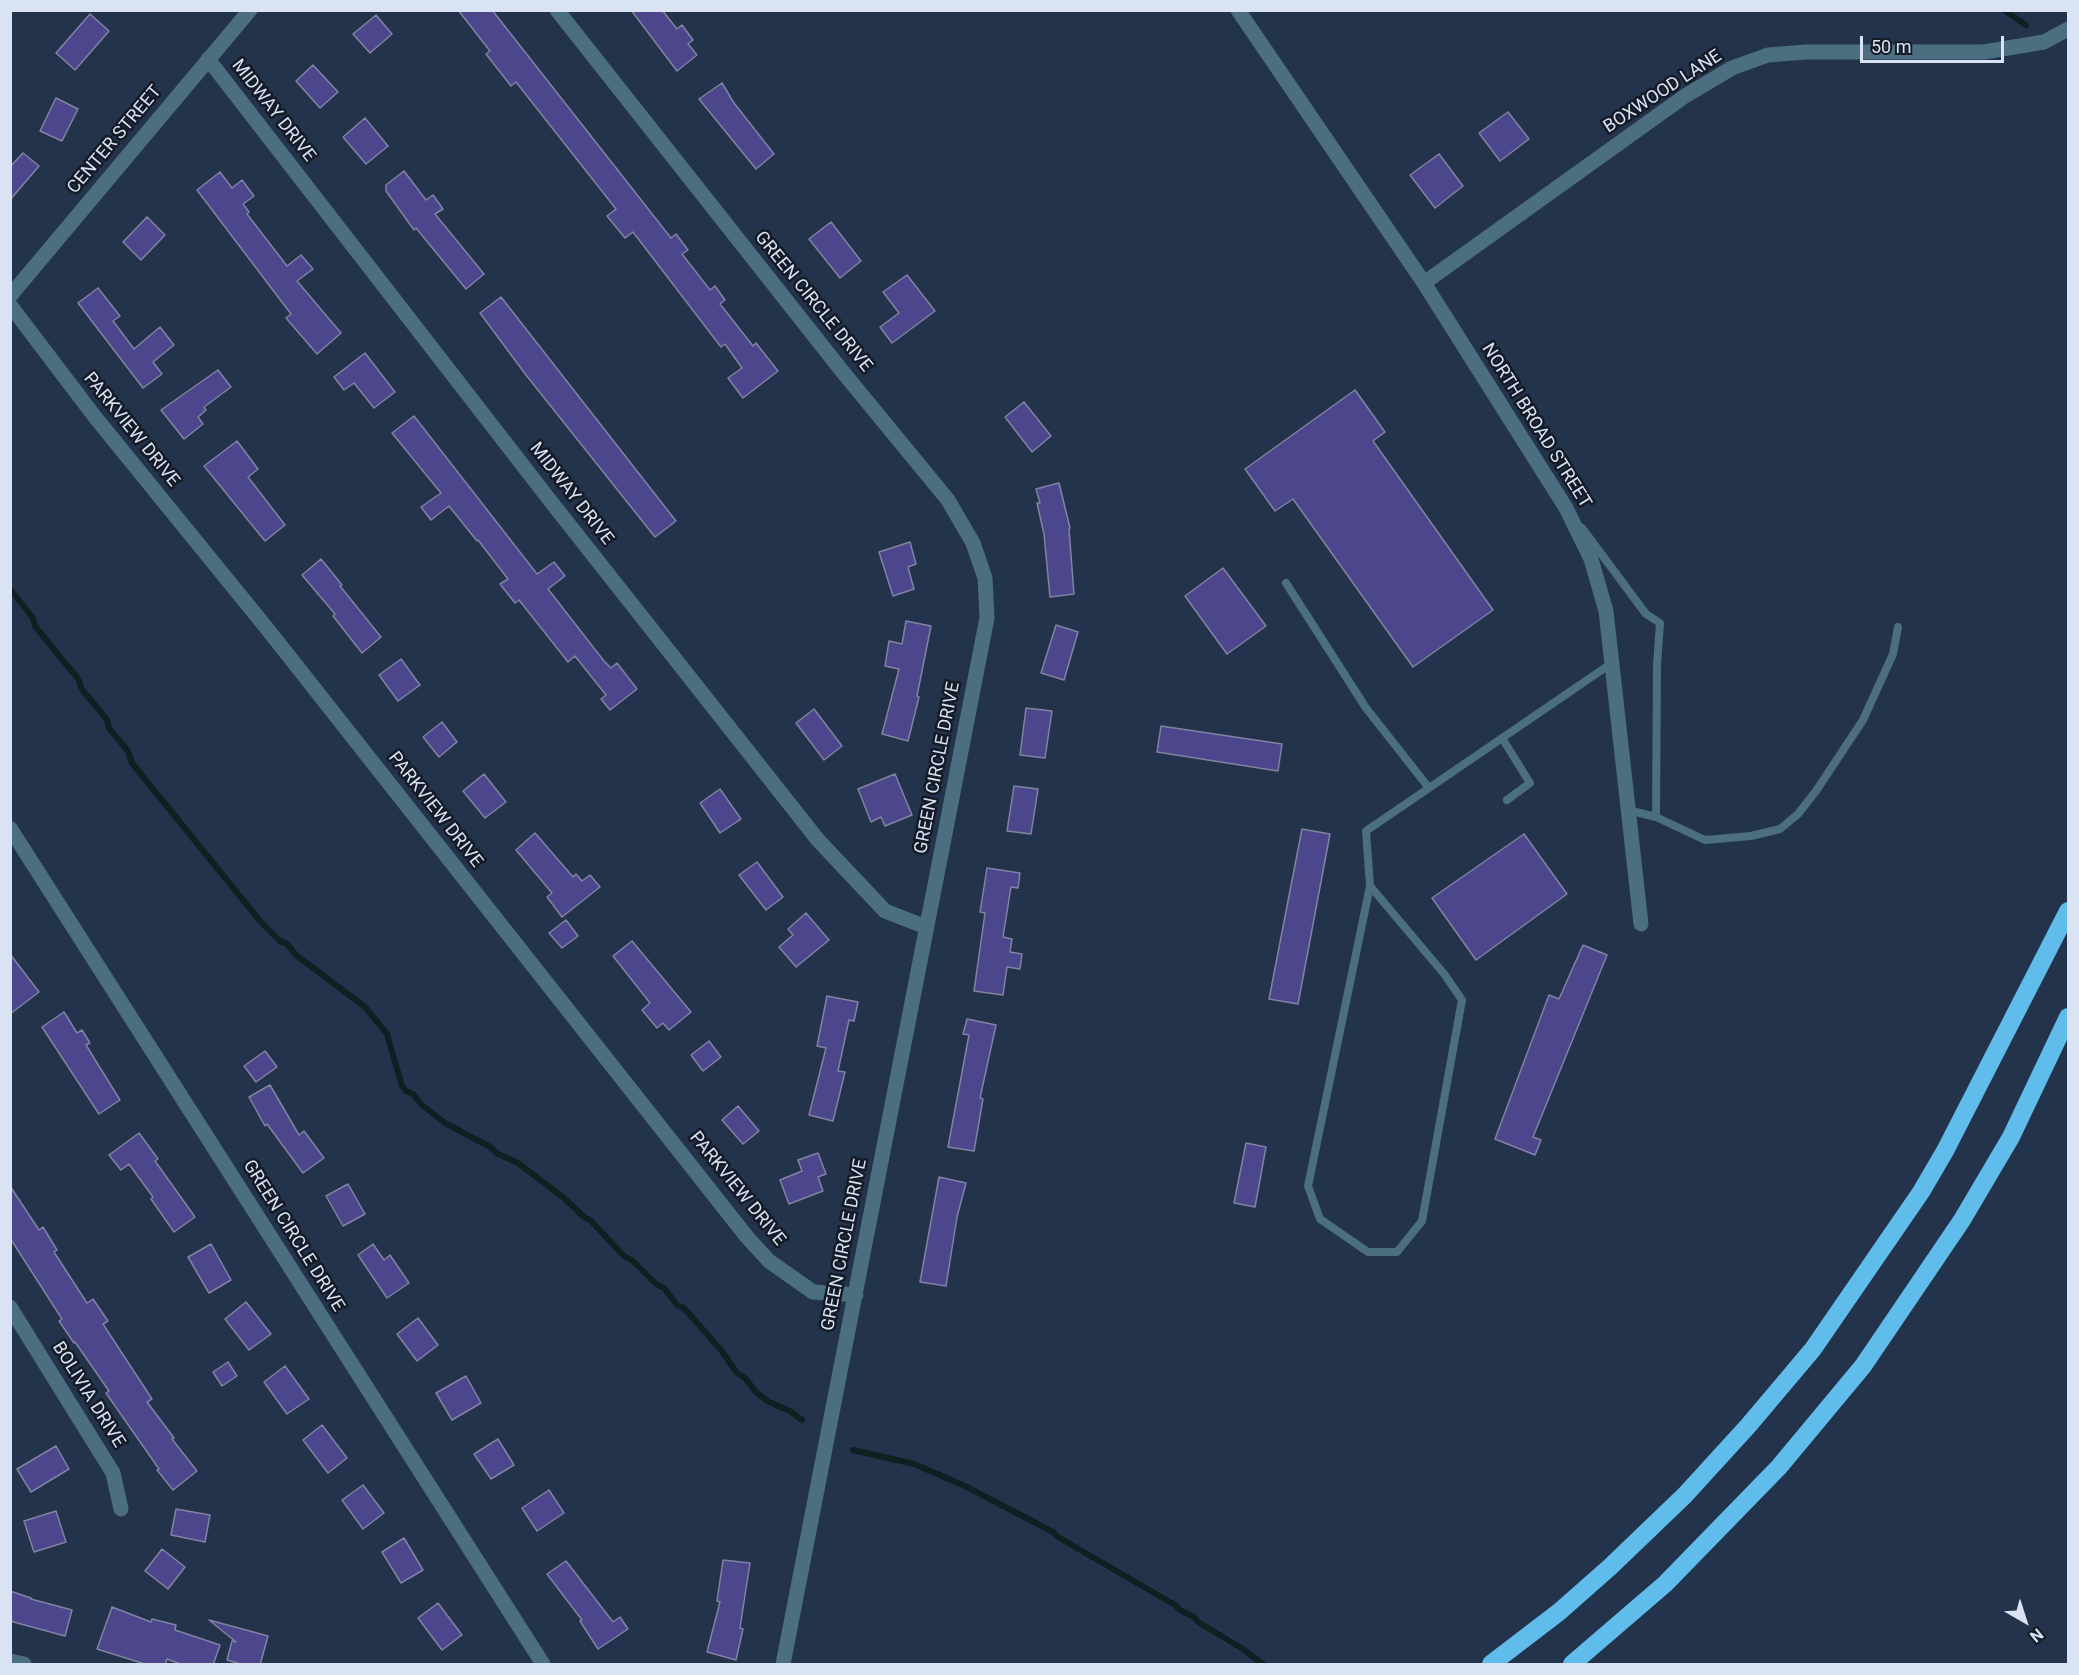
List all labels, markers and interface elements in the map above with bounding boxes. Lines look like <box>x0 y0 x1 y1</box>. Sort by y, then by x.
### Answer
scale bar <box>1863 24 2007 62</box>
text: 50 m <box>1871 36 1911 57</box>
street label: BOXWOOD LANE <box>1600 46 1726 138</box>
street label: MIDWAY DRIVE <box>226 56 320 166</box>
street label: CENTER STREET <box>63 81 167 199</box>
street label: GREEN CIRCLE DRIVE <box>750 227 876 377</box>
street label: NORTH BROAD STREET <box>1476 340 1596 512</box>
street label: PARKVIEW DRIVE <box>78 368 184 492</box>
street label: MIDWAY DRIVE <box>524 439 618 549</box>
street label: GREEN CIRCLE DRIVE <box>911 680 965 856</box>
street label: PARKVIEW DRIVE <box>383 748 487 872</box>
street label: PARKVIEW DRIVE <box>684 1127 790 1251</box>
street label: GREEN CIRCLE DRIVE <box>238 1156 348 1316</box>
street label: GREEN CIRCLE DRIVE <box>818 1157 872 1333</box>
street label: BOLIVIA DRIVE <box>47 1338 129 1452</box>
north arrow <box>1995 1591 2055 1651</box>
text: N <box>2026 1624 2047 1646</box>

